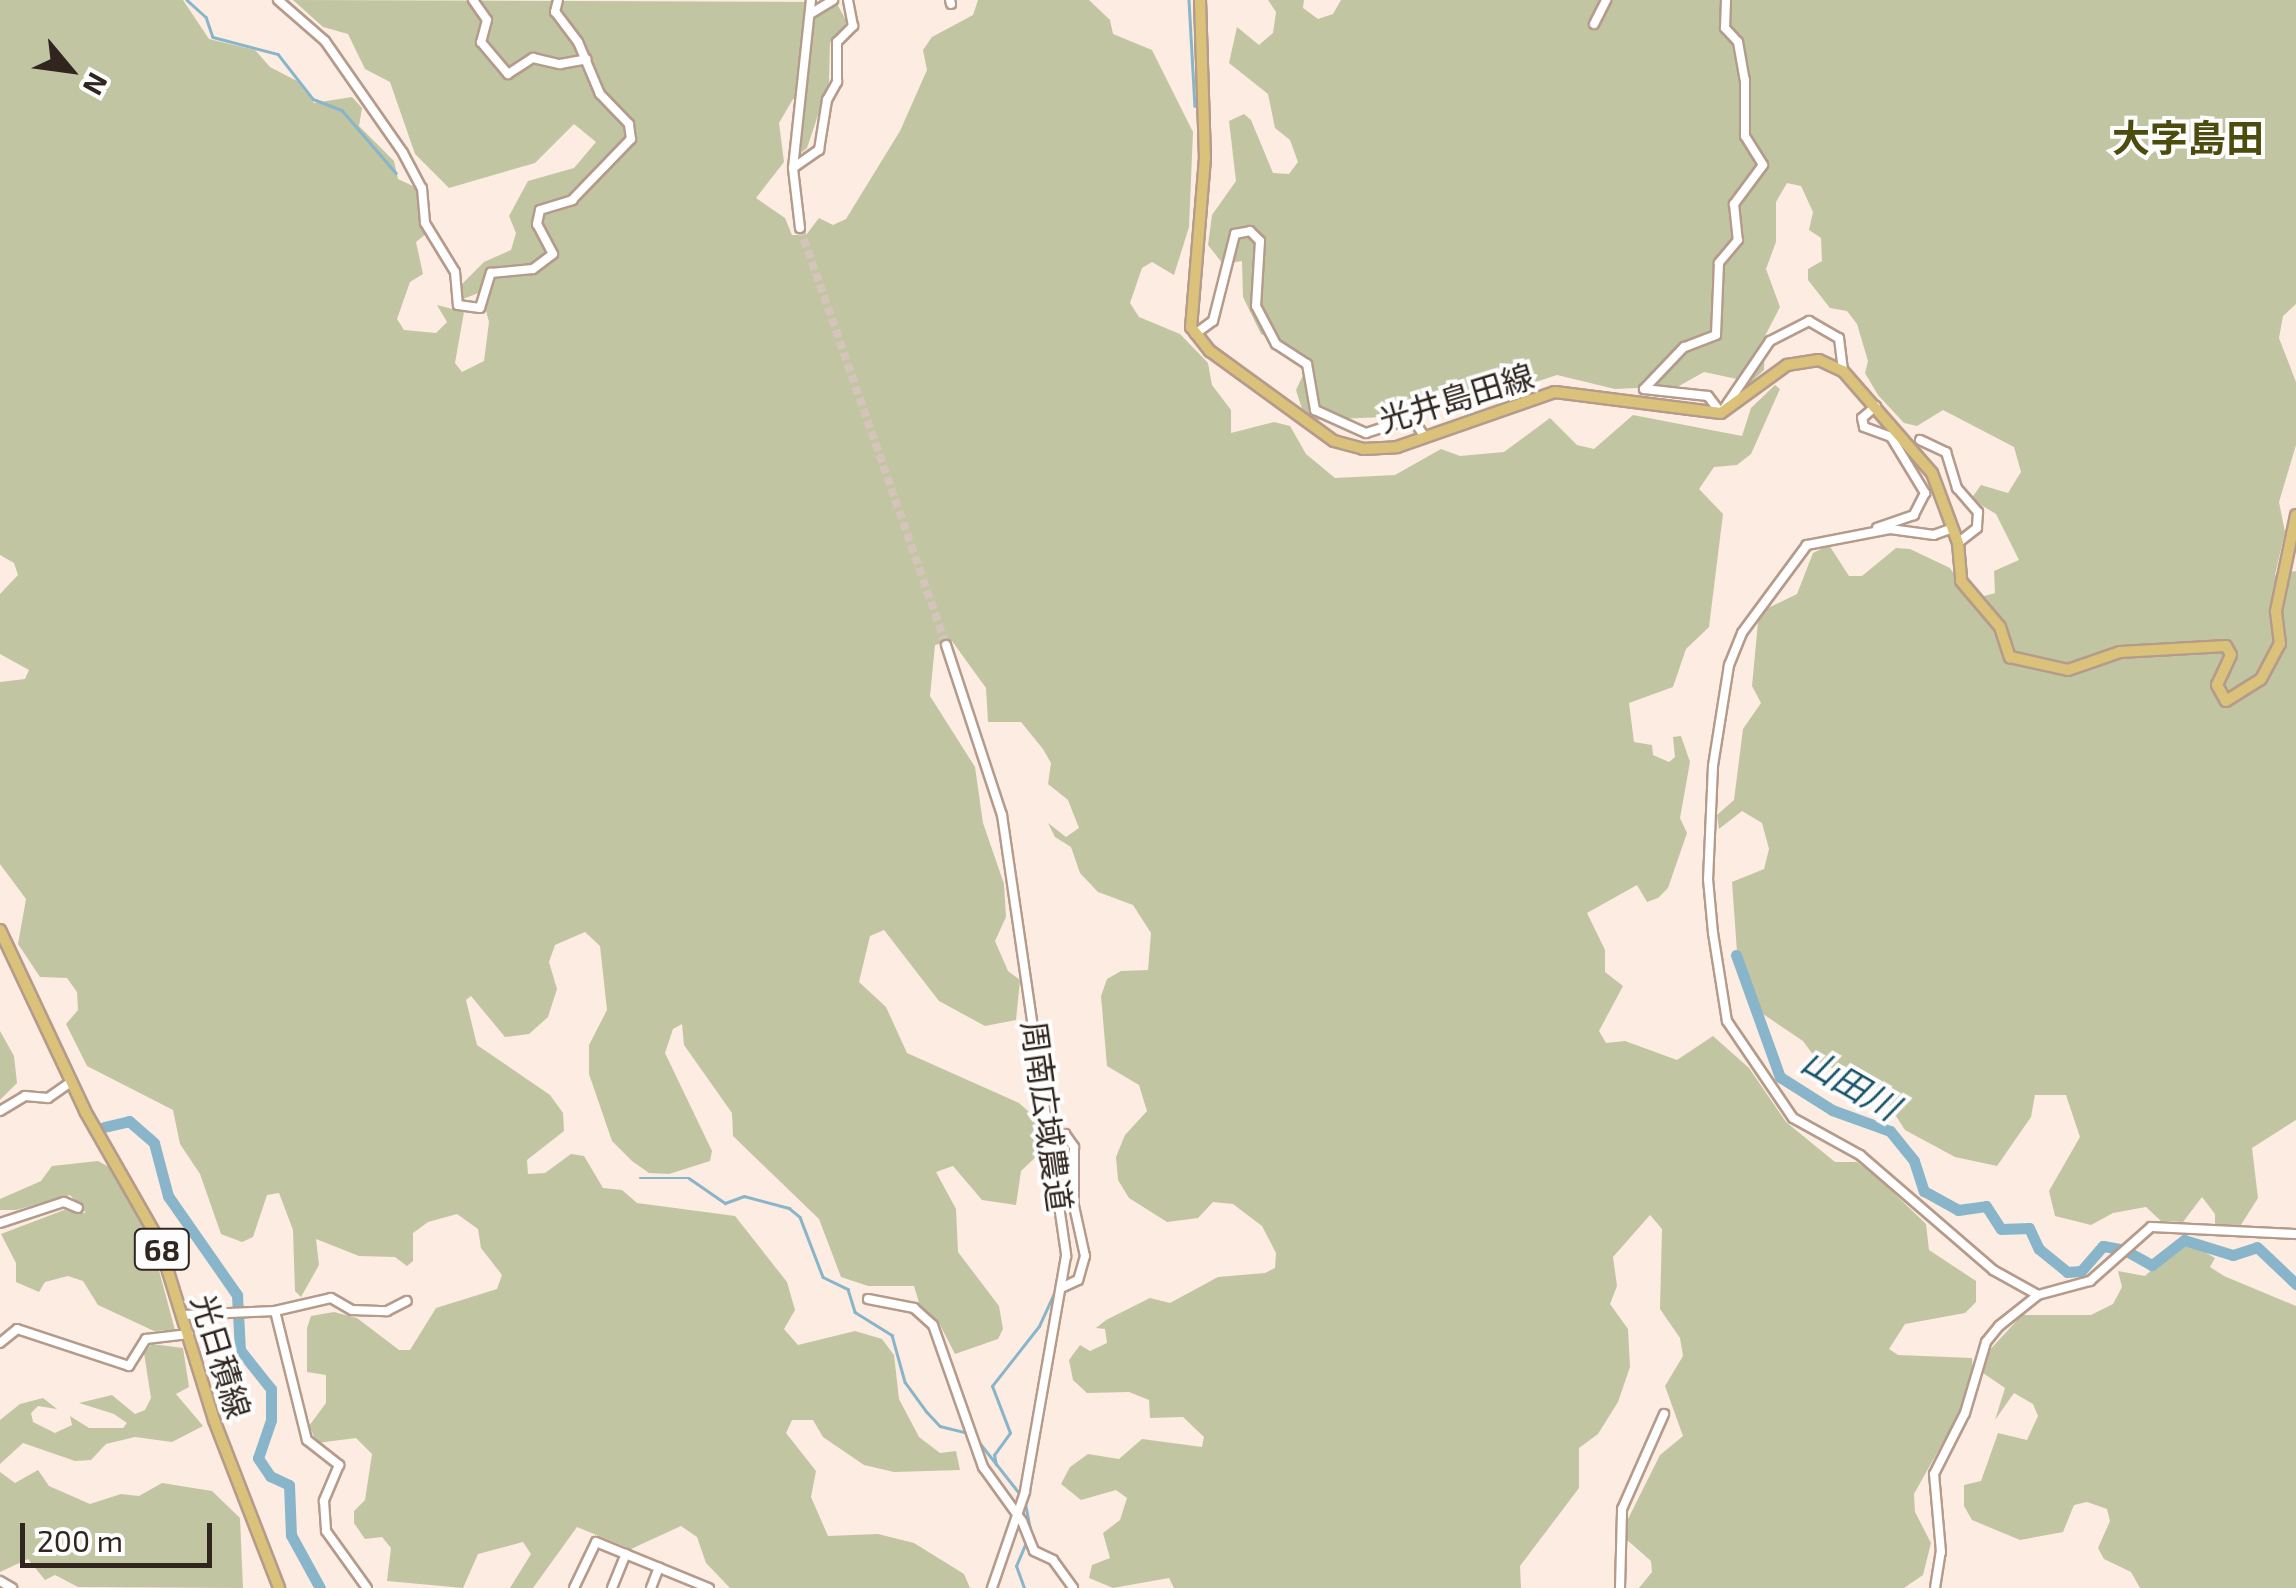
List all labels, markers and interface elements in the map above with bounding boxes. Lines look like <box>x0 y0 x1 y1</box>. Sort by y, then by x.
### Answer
north arrow <box>20 20 120 120</box>
text: N <box>76 67 116 102</box>
district label: 大字島田 <box>2112 115 2264 161</box>
street label: 光井島田線 <box>1374 355 1538 439</box>
street label: 周南広域農道 <box>1016 1018 1080 1214</box>
water label: 山田川 <box>1795 1039 1907 1127</box>
road number: 68 <box>132 1224 192 1274</box>
street label: 光日積線 <box>185 1289 259 1423</box>
scale bar <box>25 1503 218 1565</box>
text: 200 m <box>37 1522 123 1558</box>

